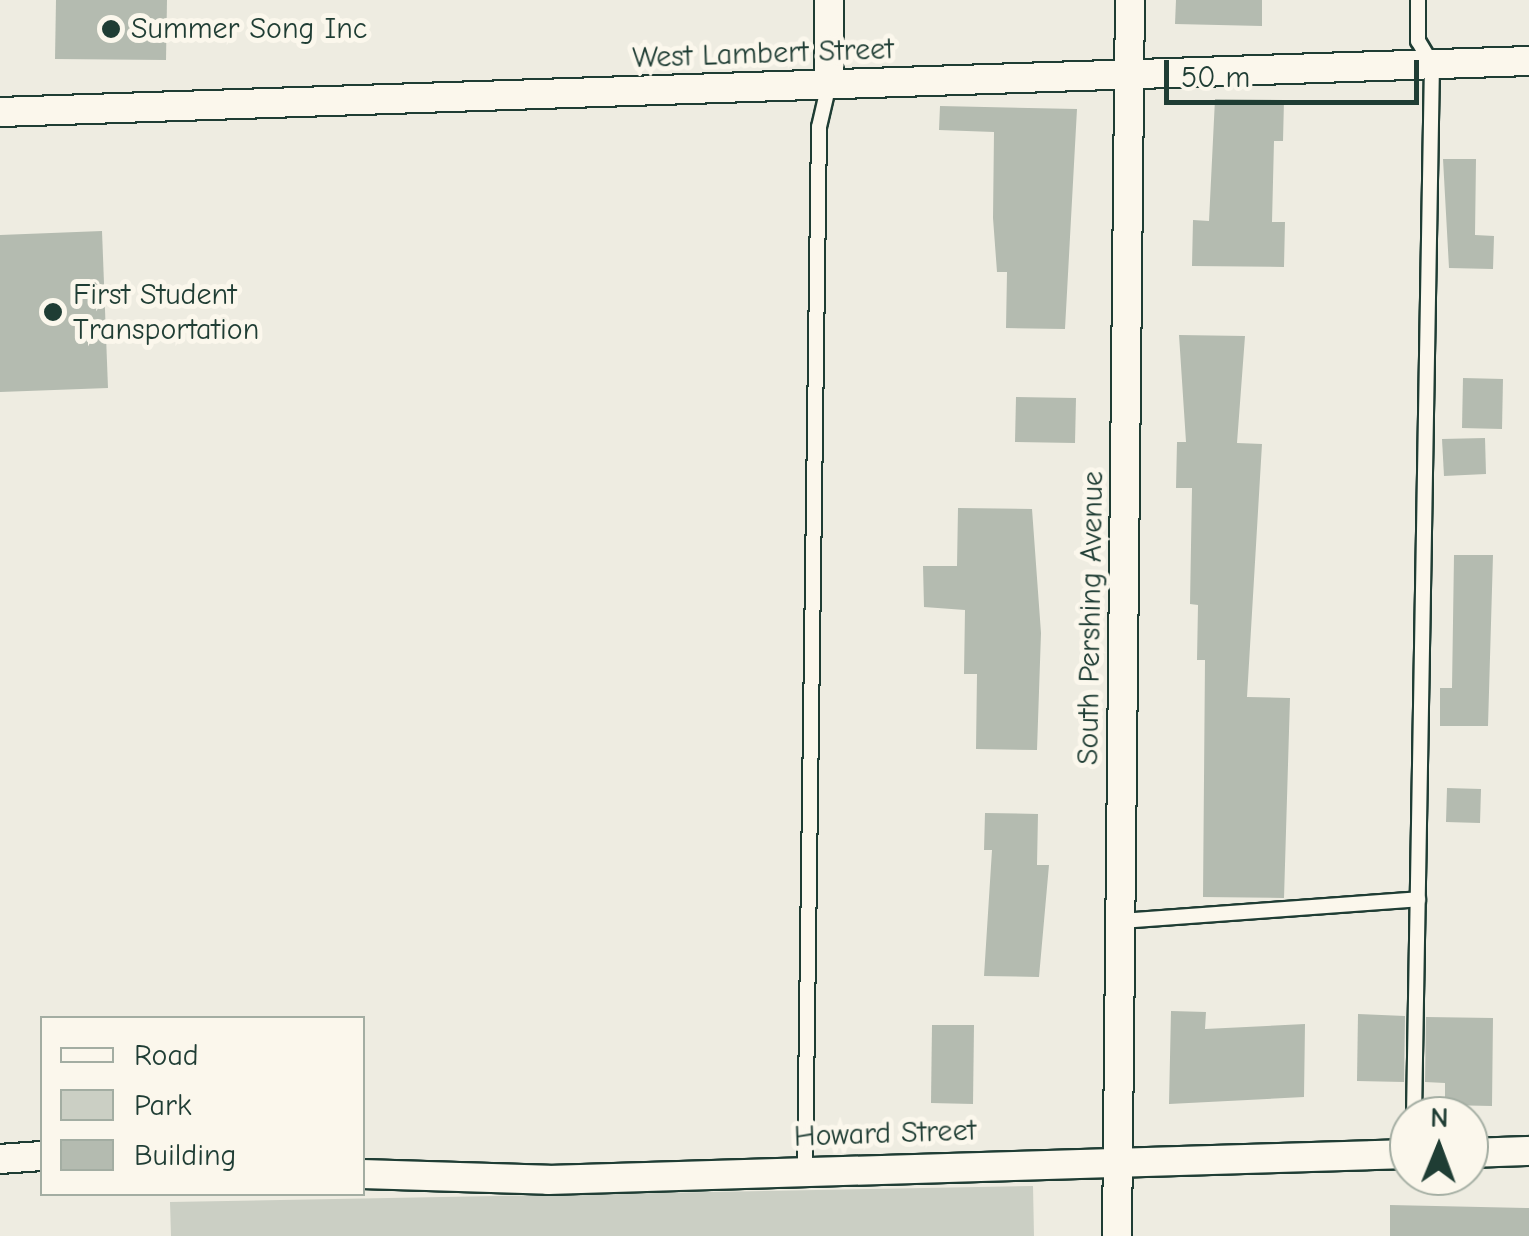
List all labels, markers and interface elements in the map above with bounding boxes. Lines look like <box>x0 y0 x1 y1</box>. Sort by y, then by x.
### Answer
place label: Summer Song Inc <box>131 11 367 47</box>
marker: Summer Song Inc <box>100 18 122 40</box>
street label: West Lambert Street <box>632 31 894 77</box>
scale bar <box>1169 40 1424 102</box>
text: 50 m <box>1181 60 1250 95</box>
place label: First Student Transportation <box>73 277 259 348</box>
marker: First Student Transportation <box>42 301 64 323</box>
street label: South Pershing Avenue <box>1070 471 1112 765</box>
legend <box>40 1016 365 1196</box>
text: Road <box>134 1038 199 1073</box>
text: Park <box>134 1088 191 1123</box>
north arrow <box>1389 1096 1489 1196</box>
text: N <box>1430 1102 1449 1134</box>
street label: Howard Street <box>793 1113 977 1155</box>
text: Building <box>134 1138 237 1173</box>

